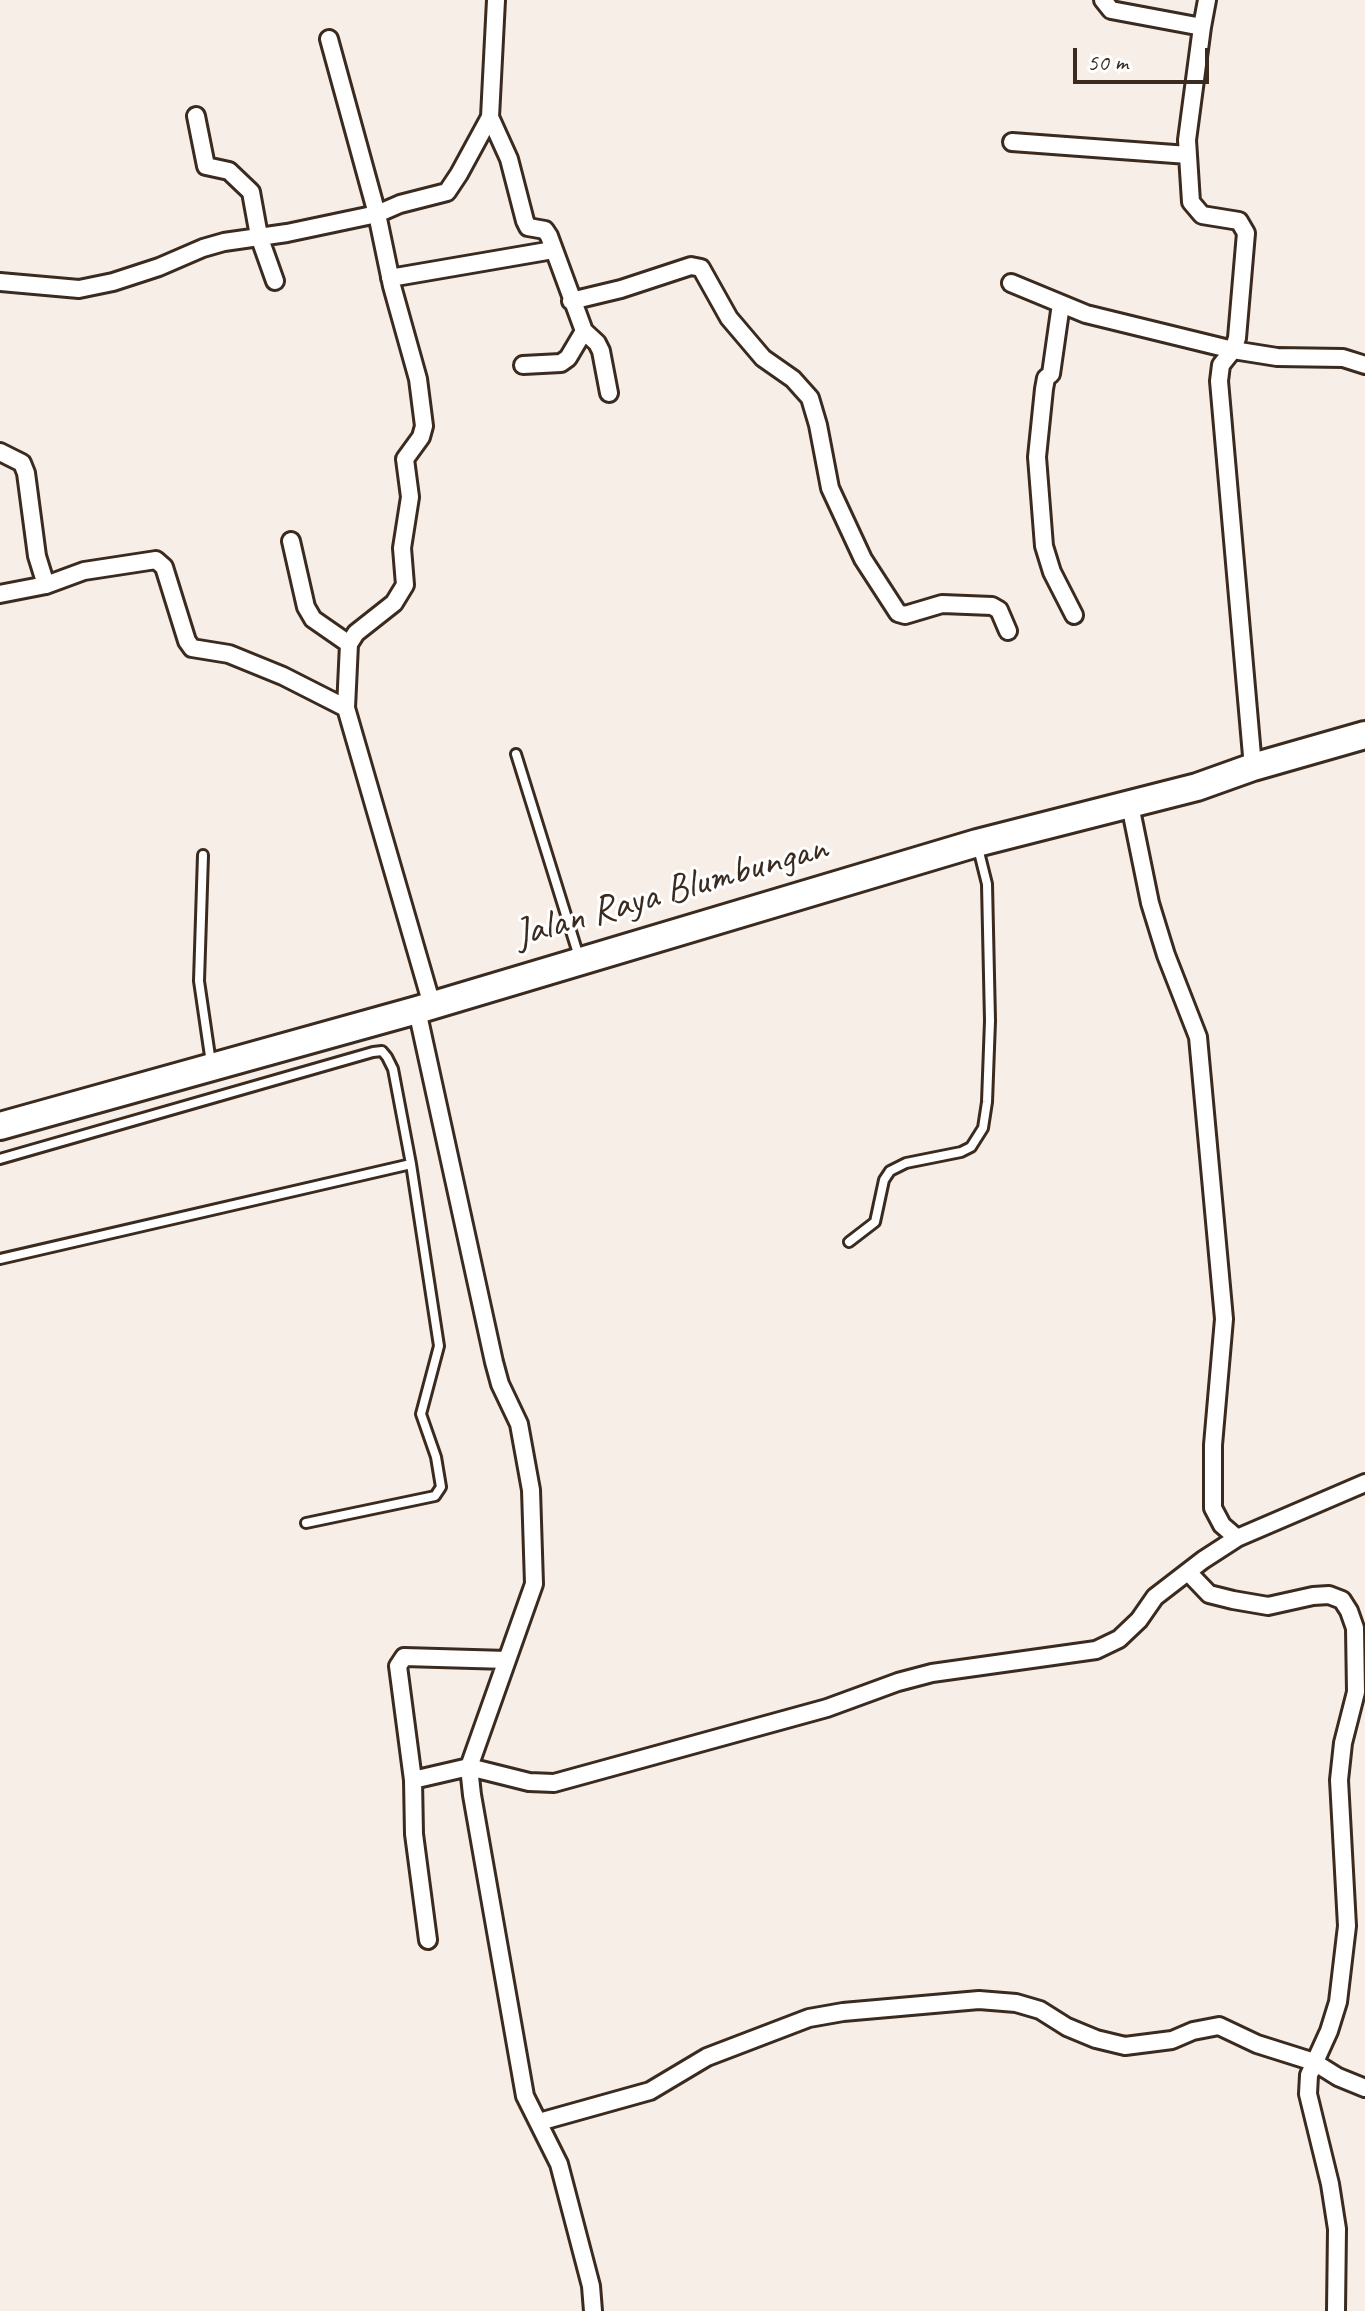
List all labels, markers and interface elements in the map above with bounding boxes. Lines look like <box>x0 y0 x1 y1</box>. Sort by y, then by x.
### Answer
scale bar <box>1077 32 1213 82</box>
text: 50 m <box>1087 47 1128 77</box>
street label: Jalan Raya Blumbungan <box>509 824 833 960</box>

